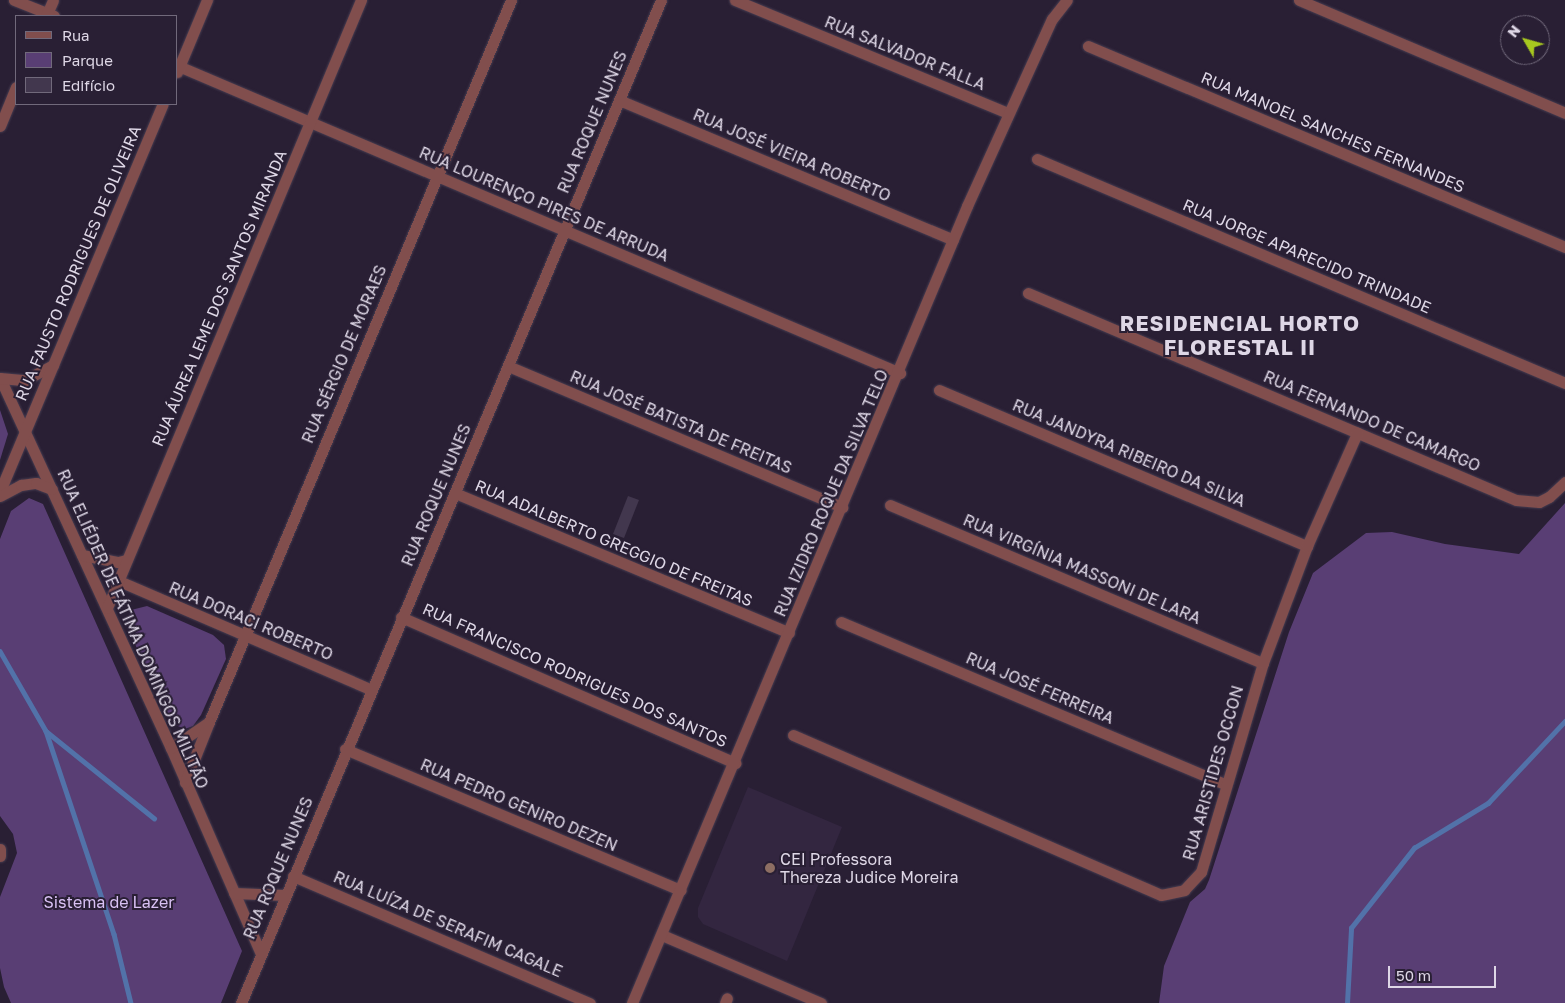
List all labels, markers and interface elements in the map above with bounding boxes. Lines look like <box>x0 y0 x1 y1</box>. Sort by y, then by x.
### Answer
street label: RUA SALVADOR FALLA <box>822 12 988 94</box>
legend <box>15 15 178 105</box>
north arrow <box>1500 15 1550 65</box>
text: N <box>1504 22 1524 41</box>
text: Rua <box>62 26 89 44</box>
street label: RUA ROQUE NUNES <box>553 48 631 196</box>
text: Parque <box>62 51 113 69</box>
street label: RUA MANOEL SANCHES FERNANDES <box>1198 68 1468 196</box>
text: Edifício <box>62 76 115 94</box>
street label: RUA JOSÉ VIEIRA ROBERTO <box>690 105 894 205</box>
street label: RUA FAUSTO RODRIGUES DE OLIVEIRA <box>11 122 145 404</box>
street label: RUA LOURENÇO PIRES DE ARRUDA <box>416 143 672 265</box>
street label: RUA ÁUREA LEME DOS SANTOS MIRANDA <box>148 147 290 449</box>
street label: RUA JORGE APARECIDO TRINDADE <box>1180 195 1434 317</box>
street label: RUA SÉRGIO DE MORAES <box>298 262 390 446</box>
district label: RESIDENCIAL HORTO FLORESTAL II <box>1118 310 1362 360</box>
street label: RUA JOSÉ BATISTA DE FREITAS <box>567 366 795 478</box>
street label: RUA IZIDRO ROQUE DA SILVA TELO <box>770 367 892 619</box>
street label: RUA FERNANDO DE CAMARGO <box>1261 367 1483 475</box>
street label: RUA JANDYRA RIBEIRO DA SILVA <box>1010 395 1248 511</box>
street label: RUA ROQUE NUNES <box>397 421 475 569</box>
street label: RUA ELIÉDER DE FÁTIMA DOMINGOS MILITÃO <box>54 466 212 792</box>
street label: RUA ADALBERTO GREGGIO DE FREITAS <box>472 476 756 610</box>
street label: RUA VIRGÍNIA MASSONI DE LARA <box>960 510 1204 628</box>
street label: RUA DORACI ROBERTO <box>166 578 336 664</box>
street label: RUA FRANCISCO RODRIGUES DOS SANTOS <box>420 599 730 751</box>
street label: RUA JOSÉ FERREIRA <box>963 648 1117 728</box>
street label: RUA ARISTIDES OCCON <box>1179 683 1247 863</box>
street label: RUA PEDRO GENIRO DEZEN <box>418 755 620 855</box>
street label: RUA ROQUE NUNES <box>239 794 317 942</box>
place label: CEI Professora Thereza Judice Moreira <box>780 849 958 887</box>
marker: CEI Professora Thereza Judice Moreira <box>764 862 776 874</box>
street label: RUA LUÍZA DE SERAFIM CAGALE <box>331 867 565 981</box>
park label: Sistema de Lazer <box>43 892 175 912</box>
scale bar <box>1390 956 1498 988</box>
text: 50 m <box>1396 966 1431 984</box>

